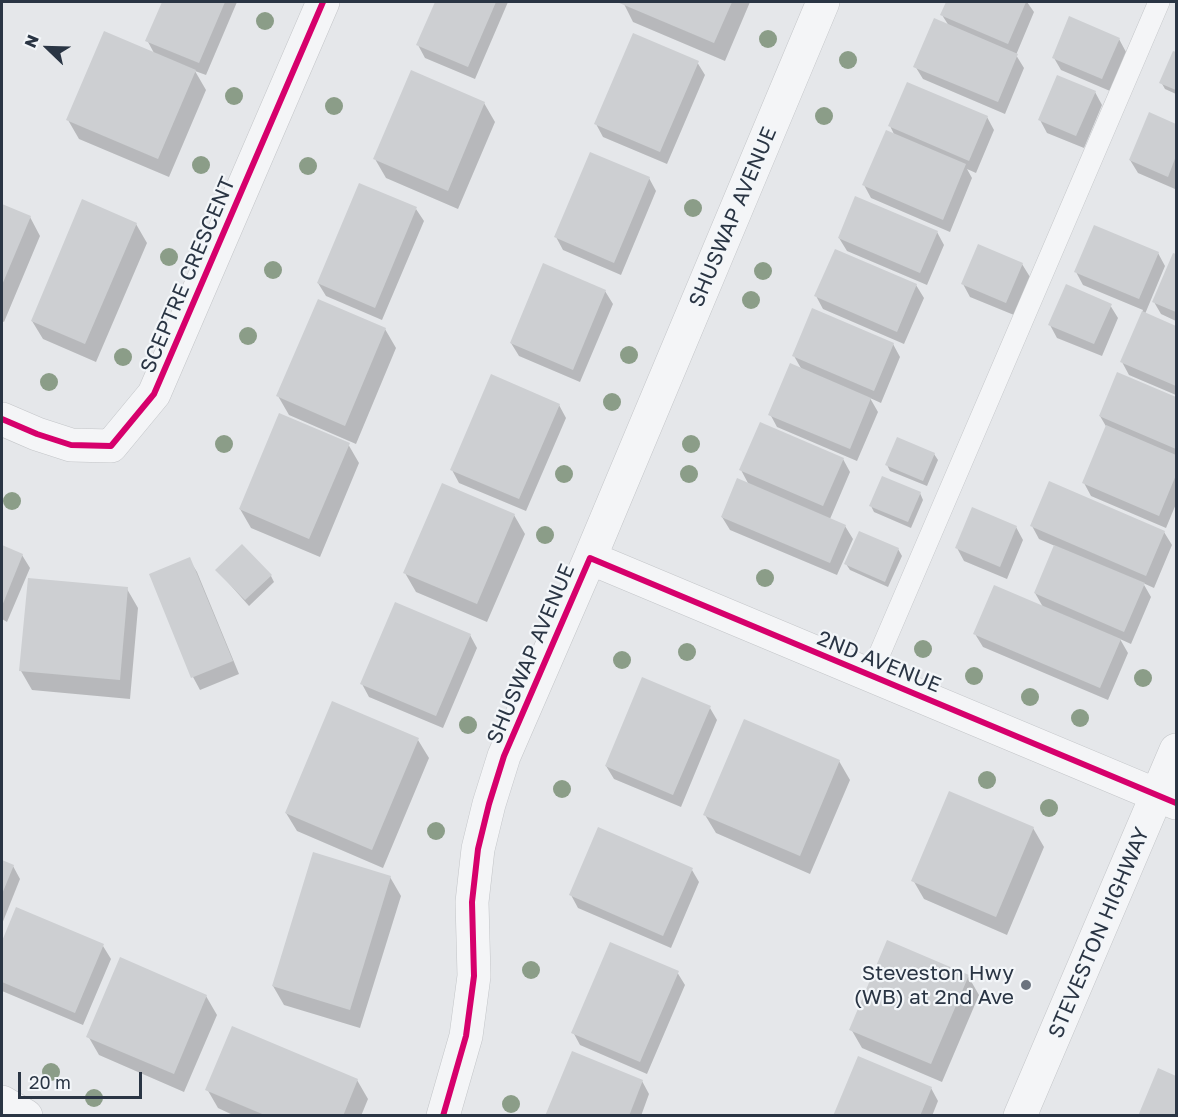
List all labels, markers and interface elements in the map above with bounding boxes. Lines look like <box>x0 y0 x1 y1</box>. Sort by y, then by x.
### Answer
north arrow <box>18 18 78 78</box>
text: N <box>20 31 43 50</box>
street label: SHUSWAP AVENUE <box>684 123 782 311</box>
street label: SCEPTRE CRESCENT <box>135 173 241 377</box>
street label: SHUSWAP AVENUE <box>482 560 580 748</box>
street label: 2ND AVENUE <box>813 626 945 698</box>
street label: STEVESTON HIGHWAY <box>1043 824 1155 1042</box>
place label: Steveston Hwy (WB) at 2nd Ave <box>854 960 1014 1010</box>
marker: Steveston Hwy (WB) at 2nd Ave <box>1019 978 1033 992</box>
scale bar <box>21 1060 146 1098</box>
text: 20 m <box>29 1071 71 1093</box>

